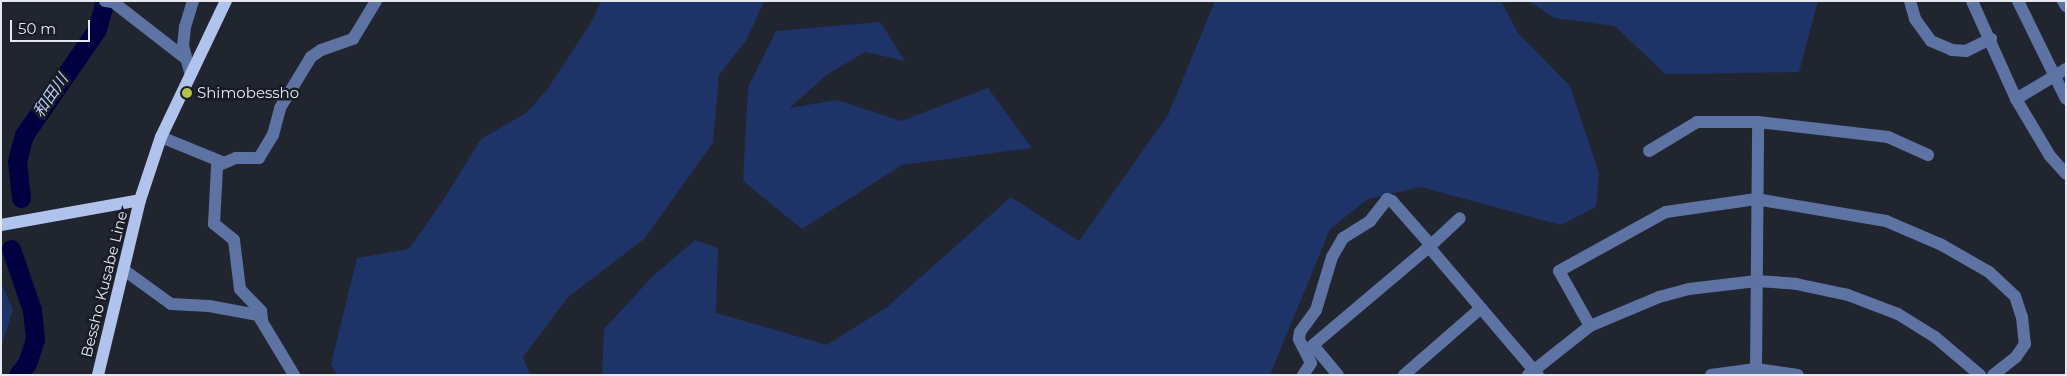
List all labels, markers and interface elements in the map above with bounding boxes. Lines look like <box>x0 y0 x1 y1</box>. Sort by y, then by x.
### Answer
scale bar <box>12 10 92 42</box>
text: 50 m <box>18 19 56 38</box>
water label: 和田川 <box>30 71 72 121</box>
place label: Shimobessho <box>197 84 299 102</box>
marker: Shimobessho <box>181 87 193 99</box>
street label: Bessho Kusabe Line <box>77 209 131 359</box>

